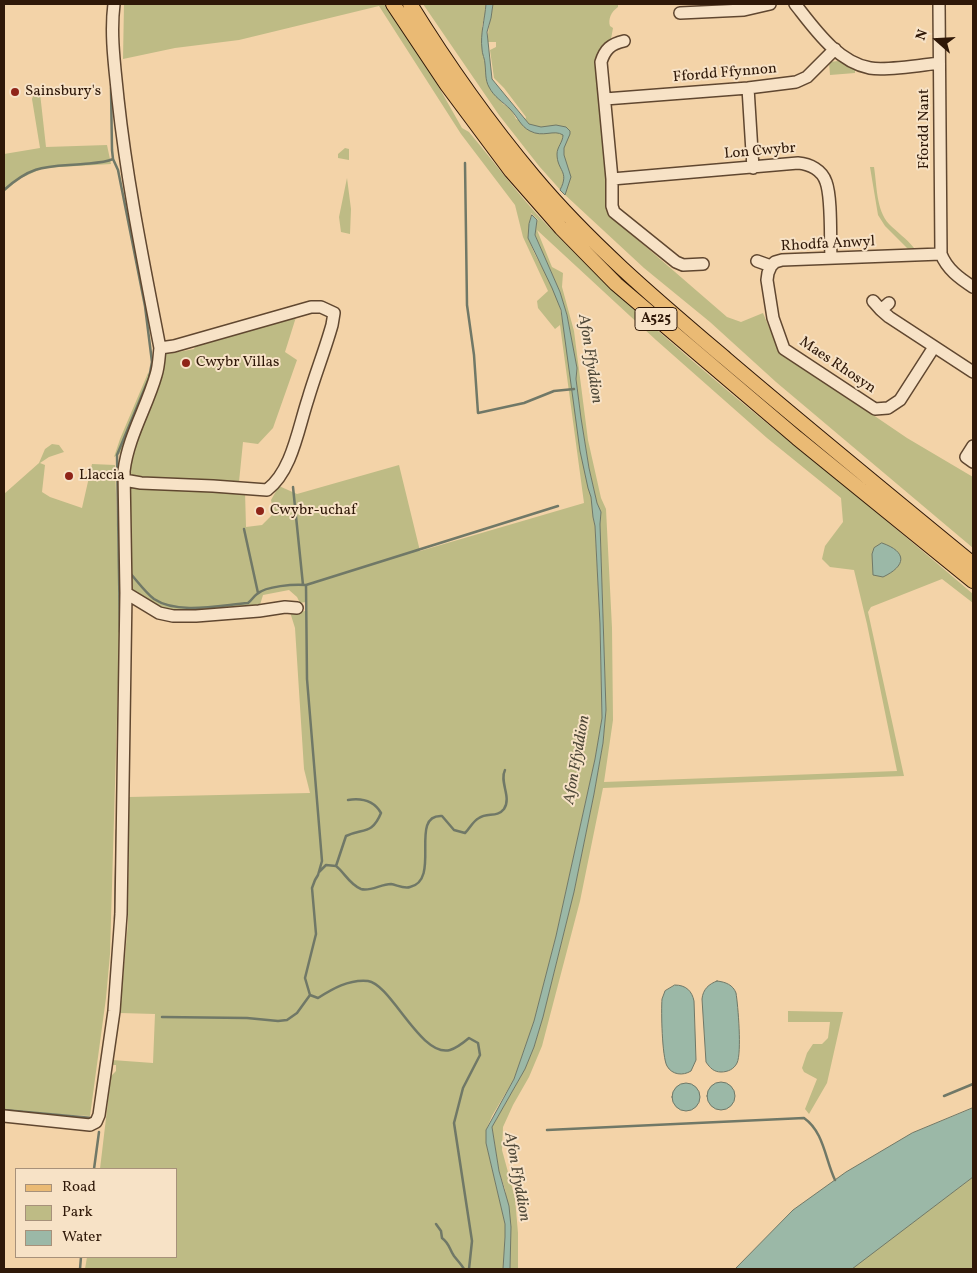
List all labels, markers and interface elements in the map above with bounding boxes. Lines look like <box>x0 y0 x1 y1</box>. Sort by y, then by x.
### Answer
north arrow <box>912 15 962 65</box>
text: N <box>912 27 933 43</box>
street label: Ffordd Ffynnon <box>672 60 778 88</box>
place label: Sainsbury's <box>25 83 101 101</box>
marker: Sainsbury's <box>9 86 21 98</box>
street label: Ffordd Nant <box>916 89 934 169</box>
street label: Lon Cwybr <box>723 140 797 164</box>
street label: Rhodfa Anwyl <box>780 234 876 256</box>
road number: A525 <box>635 308 677 330</box>
water label: Afon Ffyddion <box>572 313 606 405</box>
street label: Maes Rhosyn <box>795 334 879 398</box>
place label: Cwybr Villas <box>196 354 279 372</box>
marker: Cwybr Villas <box>180 357 192 369</box>
place label: Llaccia <box>79 467 125 485</box>
marker: Llaccia <box>63 470 75 482</box>
place label: Cwybr-uchaf <box>270 502 356 520</box>
marker: Cwybr-uchaf <box>254 505 266 517</box>
water label: Afon Ffyddion <box>561 714 595 806</box>
water label: Afon Ffyddion <box>499 1131 533 1223</box>
legend <box>15 1168 178 1258</box>
text: Road <box>62 1177 96 1198</box>
text: Park <box>62 1202 93 1223</box>
text: Water <box>62 1227 102 1248</box>

